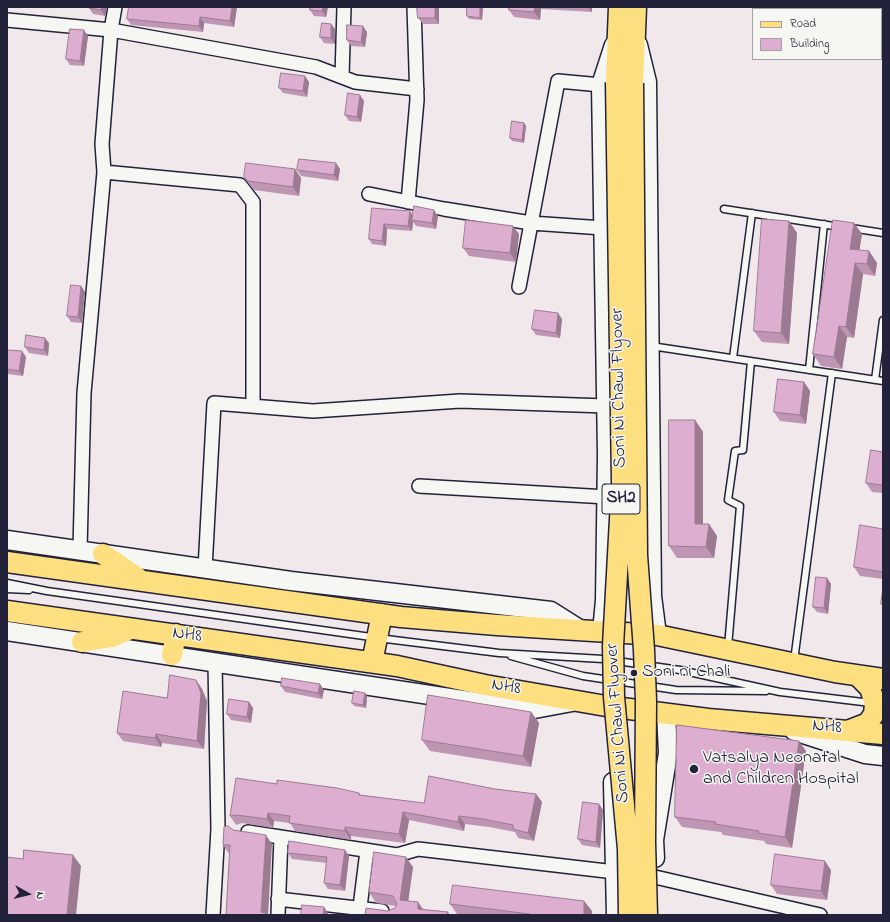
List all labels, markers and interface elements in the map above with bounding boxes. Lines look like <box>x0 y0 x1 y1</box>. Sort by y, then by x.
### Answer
legend <box>752 8 882 60</box>
text: Road <box>790 15 816 33</box>
text: Building <box>790 35 829 53</box>
street label: Soni Ni Chawl Flyover <box>608 308 632 468</box>
road number: SH2 <box>602 484 640 514</box>
street label: NH8 <box>171 623 203 649</box>
street label: Soni Ni Chawl Flyover <box>603 642 635 804</box>
place label: Soni ni Chali <box>642 662 731 684</box>
marker: Soni ni Chali <box>629 668 639 678</box>
street label: NH8 <box>490 675 522 701</box>
street label: NH8 <box>811 716 843 740</box>
place label: Vatsalya Neonatal and Children Hospital <box>703 748 859 790</box>
marker: Vatsalya Neonatal and Children Hospital <box>688 763 700 775</box>
north arrow <box>8 874 48 914</box>
text: N <box>31 891 48 900</box>

